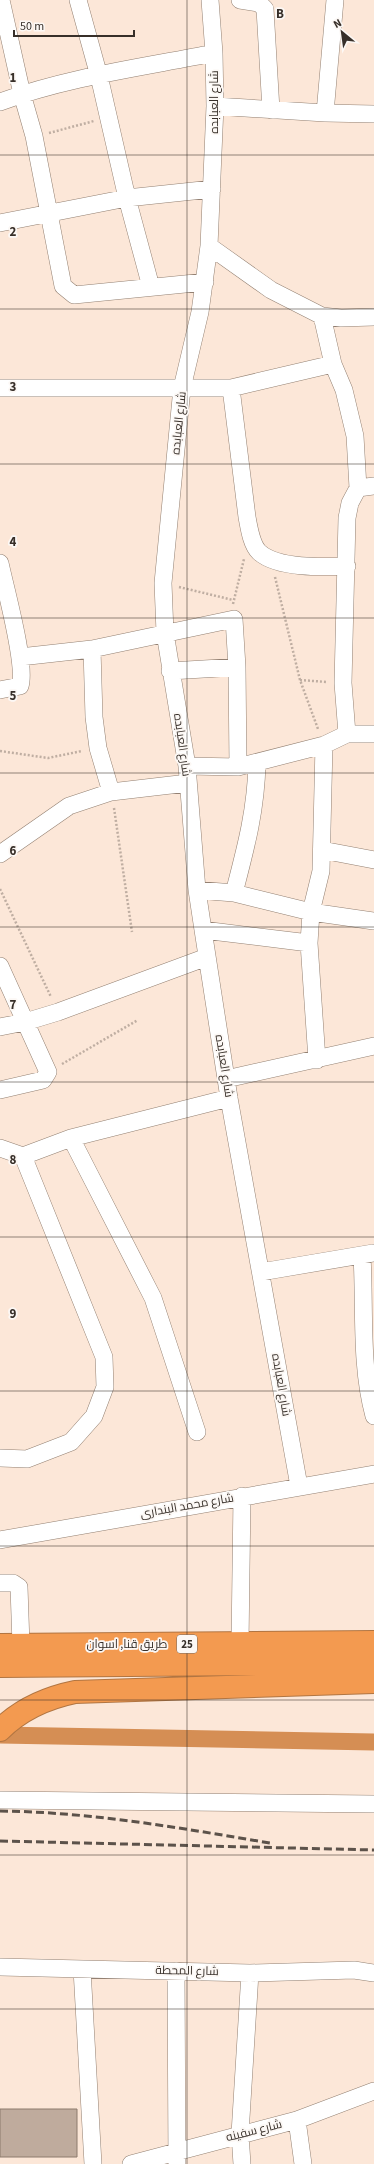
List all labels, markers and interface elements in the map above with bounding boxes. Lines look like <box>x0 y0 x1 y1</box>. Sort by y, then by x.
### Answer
text: B <box>276 5 284 23</box>
scale bar <box>14 12 134 38</box>
north arrow <box>322 12 362 52</box>
text: N <box>331 15 344 32</box>
text: 50 m <box>20 18 44 35</box>
text: 1 <box>10 69 17 87</box>
street label: شارع العبابده <box>206 70 223 134</box>
text: 2 <box>10 223 17 241</box>
text: 3 <box>10 378 17 396</box>
street label: شارع العبابده <box>167 390 191 455</box>
text: 4 <box>10 533 17 551</box>
text: 5 <box>10 687 17 705</box>
street label: شارع العبابده <box>169 712 195 778</box>
text: 6 <box>10 842 17 860</box>
text: 7 <box>10 996 17 1014</box>
street label: شارع العبابده <box>211 1033 237 1099</box>
text: 8 <box>10 1151 17 1169</box>
text: 9 <box>10 1305 17 1323</box>
street label: شارع العبابده <box>267 1352 295 1418</box>
street label: شارع محمد البندارى <box>139 1489 235 1523</box>
road number: 25 <box>177 1635 197 1653</box>
street label: طريق قنا, اسوان <box>87 1636 168 1653</box>
street label: شارع المحطة <box>155 1962 219 1980</box>
street label: شارع سفينه <box>224 2116 284 2146</box>

